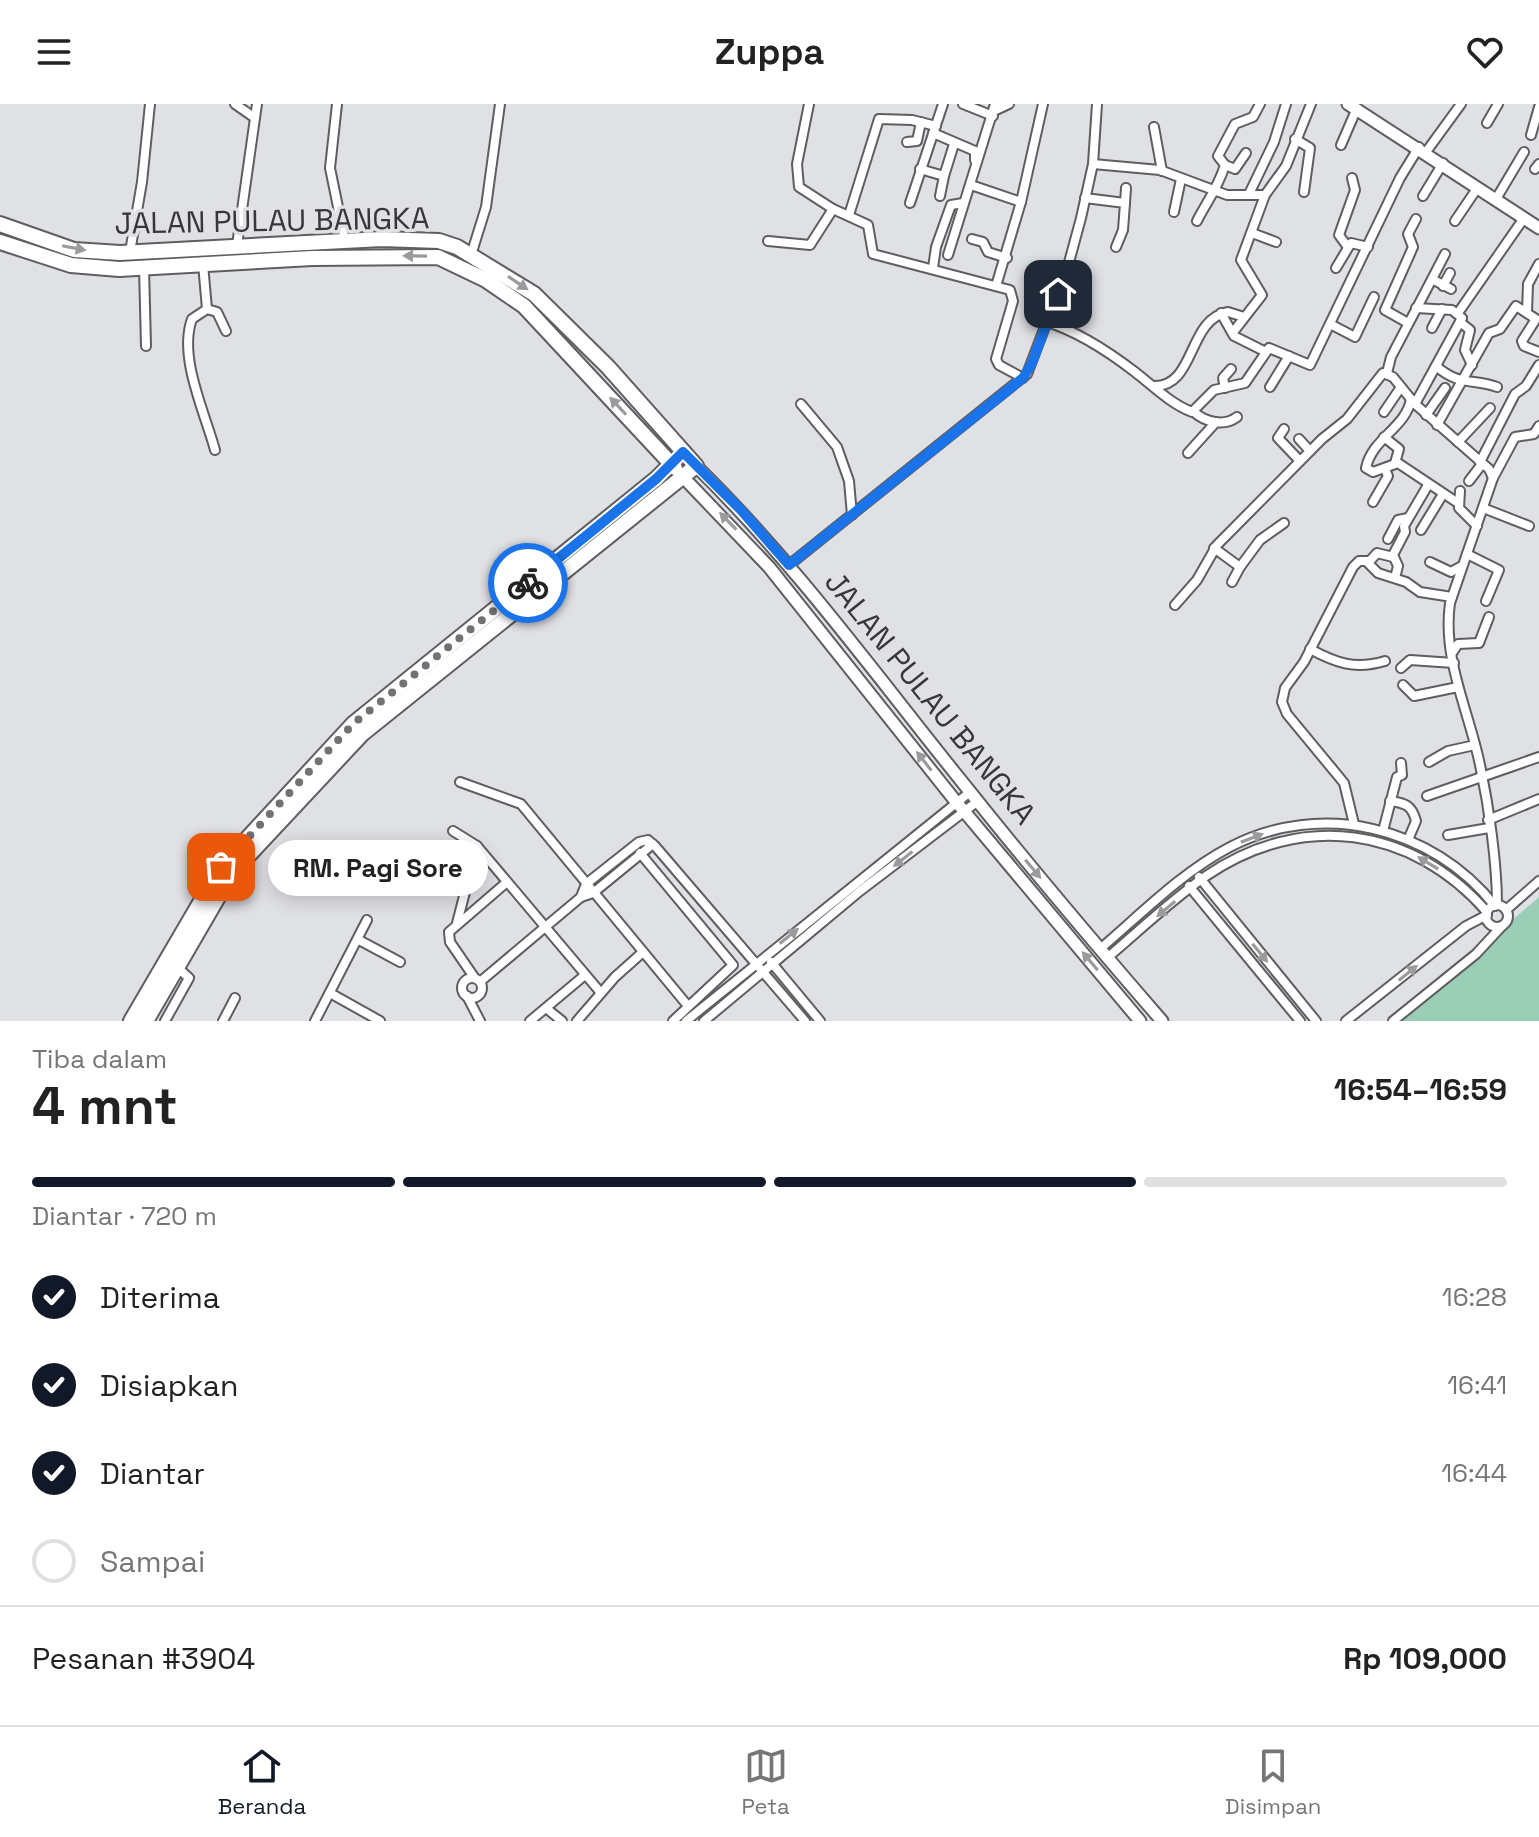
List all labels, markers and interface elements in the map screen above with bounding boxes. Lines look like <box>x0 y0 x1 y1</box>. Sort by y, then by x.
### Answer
text: Zuppa <box>715 29 824 75</box>
icon: menu <box>32 30 76 74</box>
icon: heart <box>1463 30 1507 74</box>
street label: JALAN PULAU BANGKA <box>114 198 430 243</box>
one-way arrow <box>62 242 87 254</box>
one-way arrow <box>402 249 427 262</box>
pin <box>1024 260 1092 328</box>
icon: home <box>1036 272 1080 316</box>
one-way arrow <box>507 275 529 289</box>
one-way arrow <box>610 396 628 415</box>
one-way arrow <box>719 512 737 531</box>
courier <box>488 543 568 623</box>
icon: bike <box>506 561 550 605</box>
street label: JALAN PULAU BANGKA <box>816 563 1045 832</box>
one-way arrow <box>916 751 933 771</box>
one-way arrow <box>1240 831 1264 844</box>
pin <box>187 833 255 901</box>
callout: RM. Pagi Sore <box>269 839 489 895</box>
icon: bag <box>199 845 243 889</box>
text: RM. Pagi Sore <box>293 851 463 885</box>
one-way arrow <box>893 851 913 867</box>
one-way arrow <box>1417 856 1439 870</box>
one-way arrow <box>1025 859 1041 879</box>
one-way arrow <box>1156 900 1176 917</box>
one-way arrow <box>779 928 799 945</box>
one-way arrow <box>1251 942 1268 962</box>
one-way arrow <box>1082 951 1099 971</box>
one-way arrow <box>1398 965 1418 982</box>
text: Tiba dalam <box>32 1042 167 1076</box>
text: 16:54–16:59 <box>1334 1070 1507 1109</box>
text: 4 mnt <box>32 1073 178 1139</box>
text: Diantar · 720 m <box>32 1199 217 1233</box>
icon: check <box>32 1275 76 1319</box>
text: Diterima <box>100 1278 220 1317</box>
text: 16:28 <box>1442 1280 1507 1314</box>
icon: check <box>32 1363 76 1407</box>
text: Disiapkan <box>100 1366 238 1405</box>
text: 16:41 <box>1447 1368 1507 1402</box>
icon: check <box>32 1451 76 1495</box>
text: Diantar <box>100 1454 205 1493</box>
text: 16:44 <box>1441 1456 1507 1490</box>
text: Sampai <box>100 1542 205 1581</box>
text: Pesanan #3904 <box>32 1639 255 1678</box>
text: Rp 109,000 <box>1343 1639 1507 1678</box>
tab: Beranda <box>218 1744 306 1820</box>
tab: Peta <box>742 1744 790 1820</box>
tab: Disimpan <box>1225 1744 1321 1820</box>

